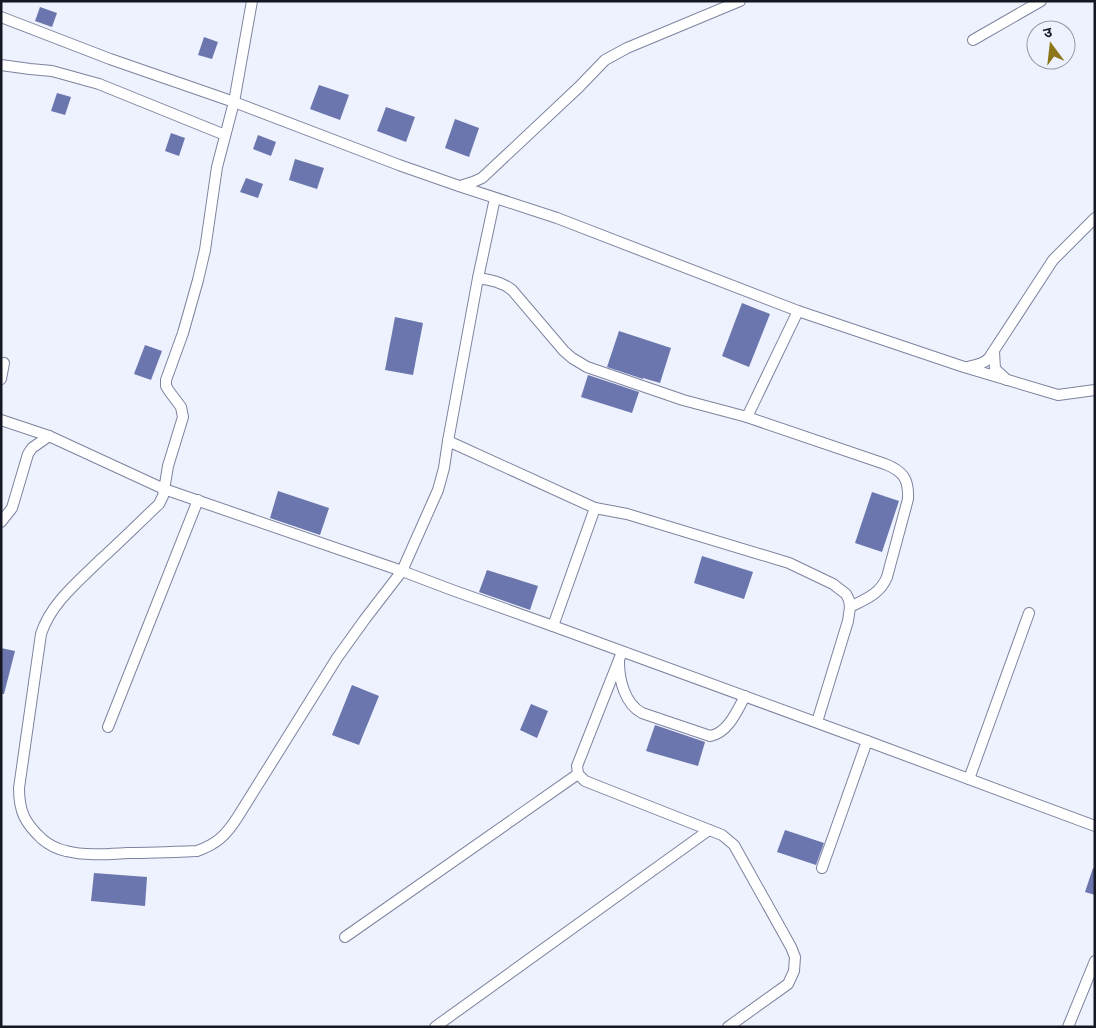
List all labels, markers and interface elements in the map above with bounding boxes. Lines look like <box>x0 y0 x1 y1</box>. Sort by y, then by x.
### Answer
north arrow <box>1026 20 1076 70</box>
text: उ <box>1042 23 1055 42</box>

